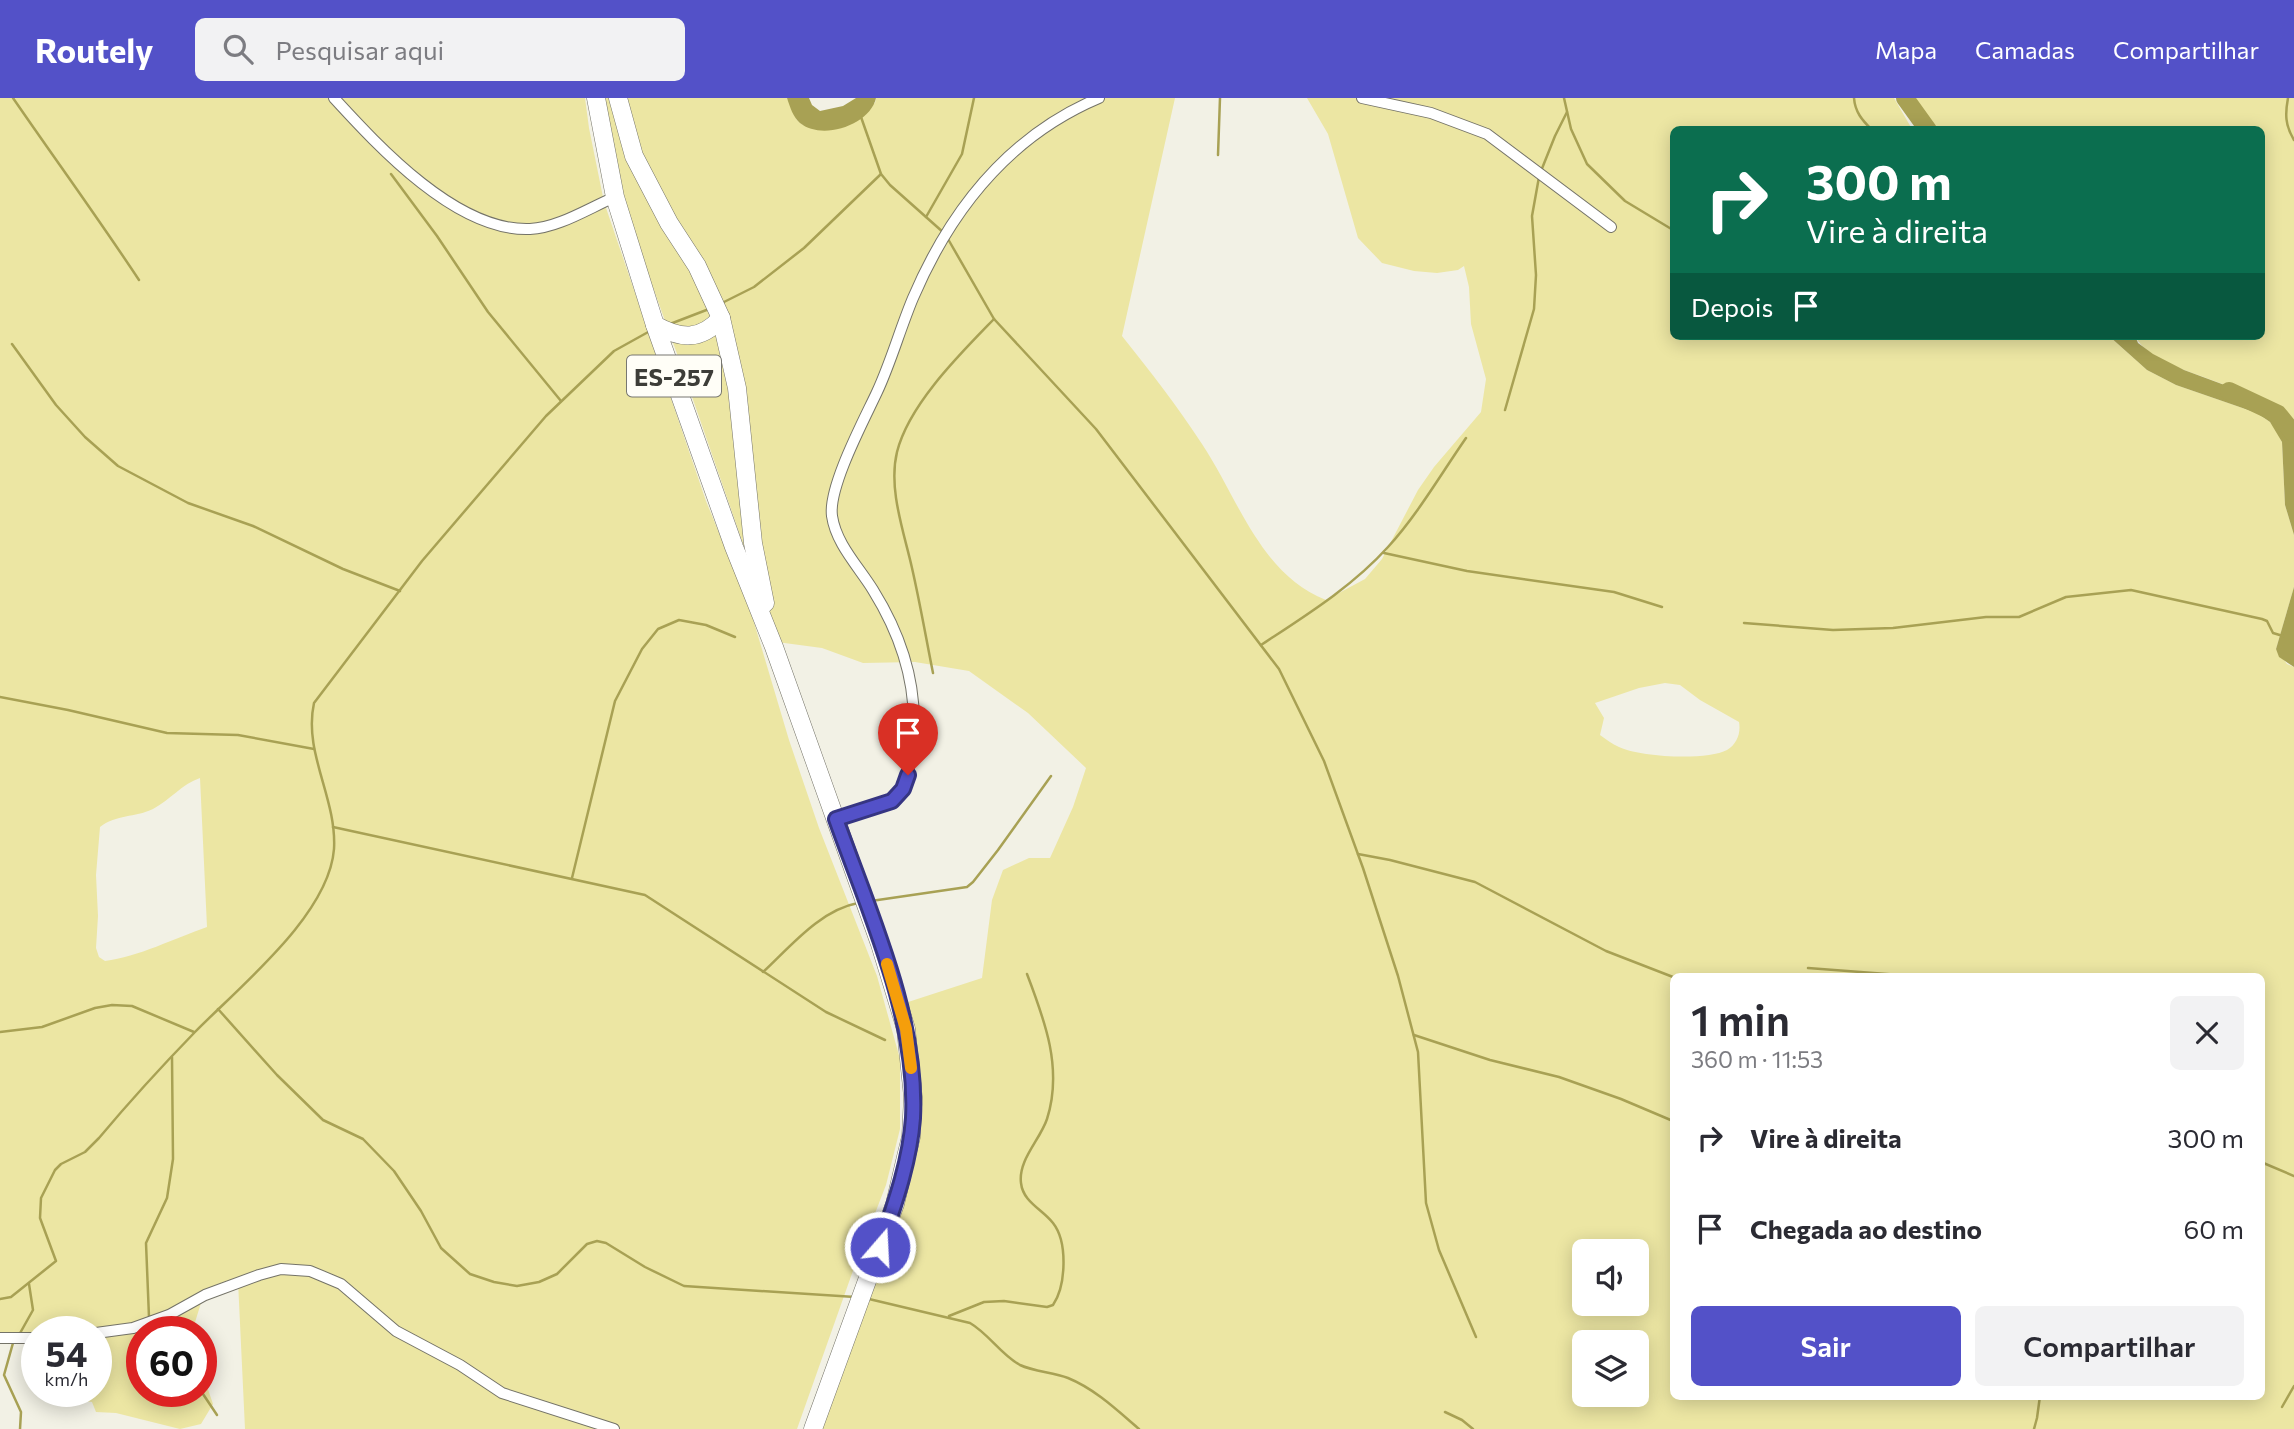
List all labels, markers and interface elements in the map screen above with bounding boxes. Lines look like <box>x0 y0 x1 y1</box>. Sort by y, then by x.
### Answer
search box <box>195 18 685 81</box>
text: Routely <box>35 29 153 70</box>
icon: search <box>219 30 257 68</box>
text: Pesquisar aqui <box>275 34 444 65</box>
text: Mapa <box>1875 35 1937 64</box>
text: Camadas <box>1975 35 2075 64</box>
text: Compartilhar <box>2113 35 2259 64</box>
text: 300 m <box>1806 150 1952 210</box>
icon: right <box>1691 154 1782 245</box>
text: Vire à direita <box>1806 210 1988 250</box>
icon: arrive <box>1787 287 1825 325</box>
text: Depois <box>1691 291 1773 322</box>
road number: ES-257 <box>627 356 721 396</box>
pin <box>878 703 938 775</box>
icon: arrive <box>889 714 927 752</box>
text: 1 min <box>1691 993 1790 1045</box>
button: close <box>2170 996 2244 1070</box>
text: 360 m · 11:53 <box>1691 1045 1823 1073</box>
icon: right <box>1691 1119 1729 1157</box>
text: Vire à direita <box>1750 1122 1902 1153</box>
text: 300 m <box>2168 1122 2244 1153</box>
position arrow <box>843 1210 917 1284</box>
icon: arrive <box>1691 1210 1729 1248</box>
text: Chegada ao destino <box>1750 1213 1982 1244</box>
text: 60 m <box>2184 1213 2244 1244</box>
map controls <box>1572 1239 1649 1407</box>
button: sound <box>1572 1239 1649 1316</box>
button: Sair <box>1691 1306 1961 1386</box>
button: Compartilhar <box>1975 1306 2244 1386</box>
speed limit sign: 60 <box>126 1316 217 1407</box>
button: layers <box>1572 1330 1649 1407</box>
text: 54 <box>46 1331 87 1374</box>
text: km/h <box>45 1368 88 1390</box>

